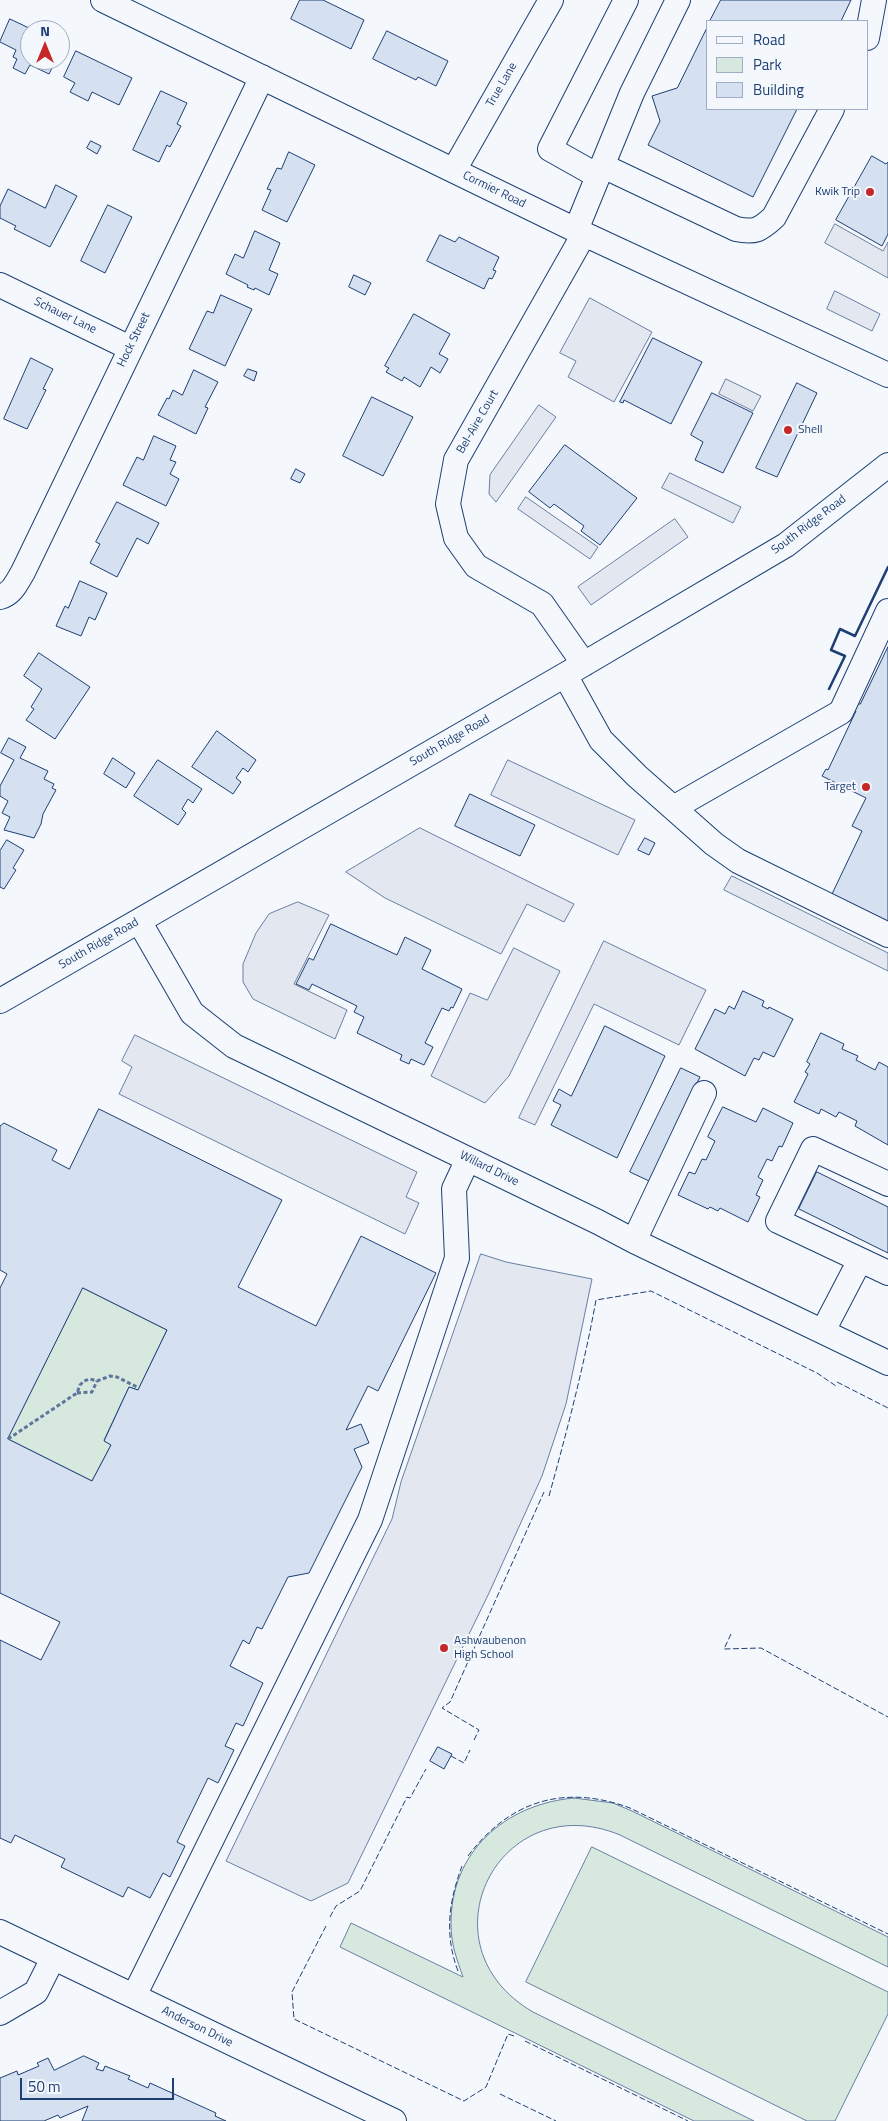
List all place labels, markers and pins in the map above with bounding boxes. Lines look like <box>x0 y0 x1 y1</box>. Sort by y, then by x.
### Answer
place label: Kwik Trip <box>815 185 860 199</box>
marker: Kwik Trip <box>864 186 876 198</box>
place label: Shell <box>798 423 823 437</box>
marker: Shell <box>782 424 794 436</box>
place label: Target <box>824 780 856 794</box>
marker: Target <box>860 781 872 793</box>
place label: Ashwaubenon High School <box>454 1634 526 1662</box>
marker: Ashwaubenon High School <box>438 1642 450 1654</box>

